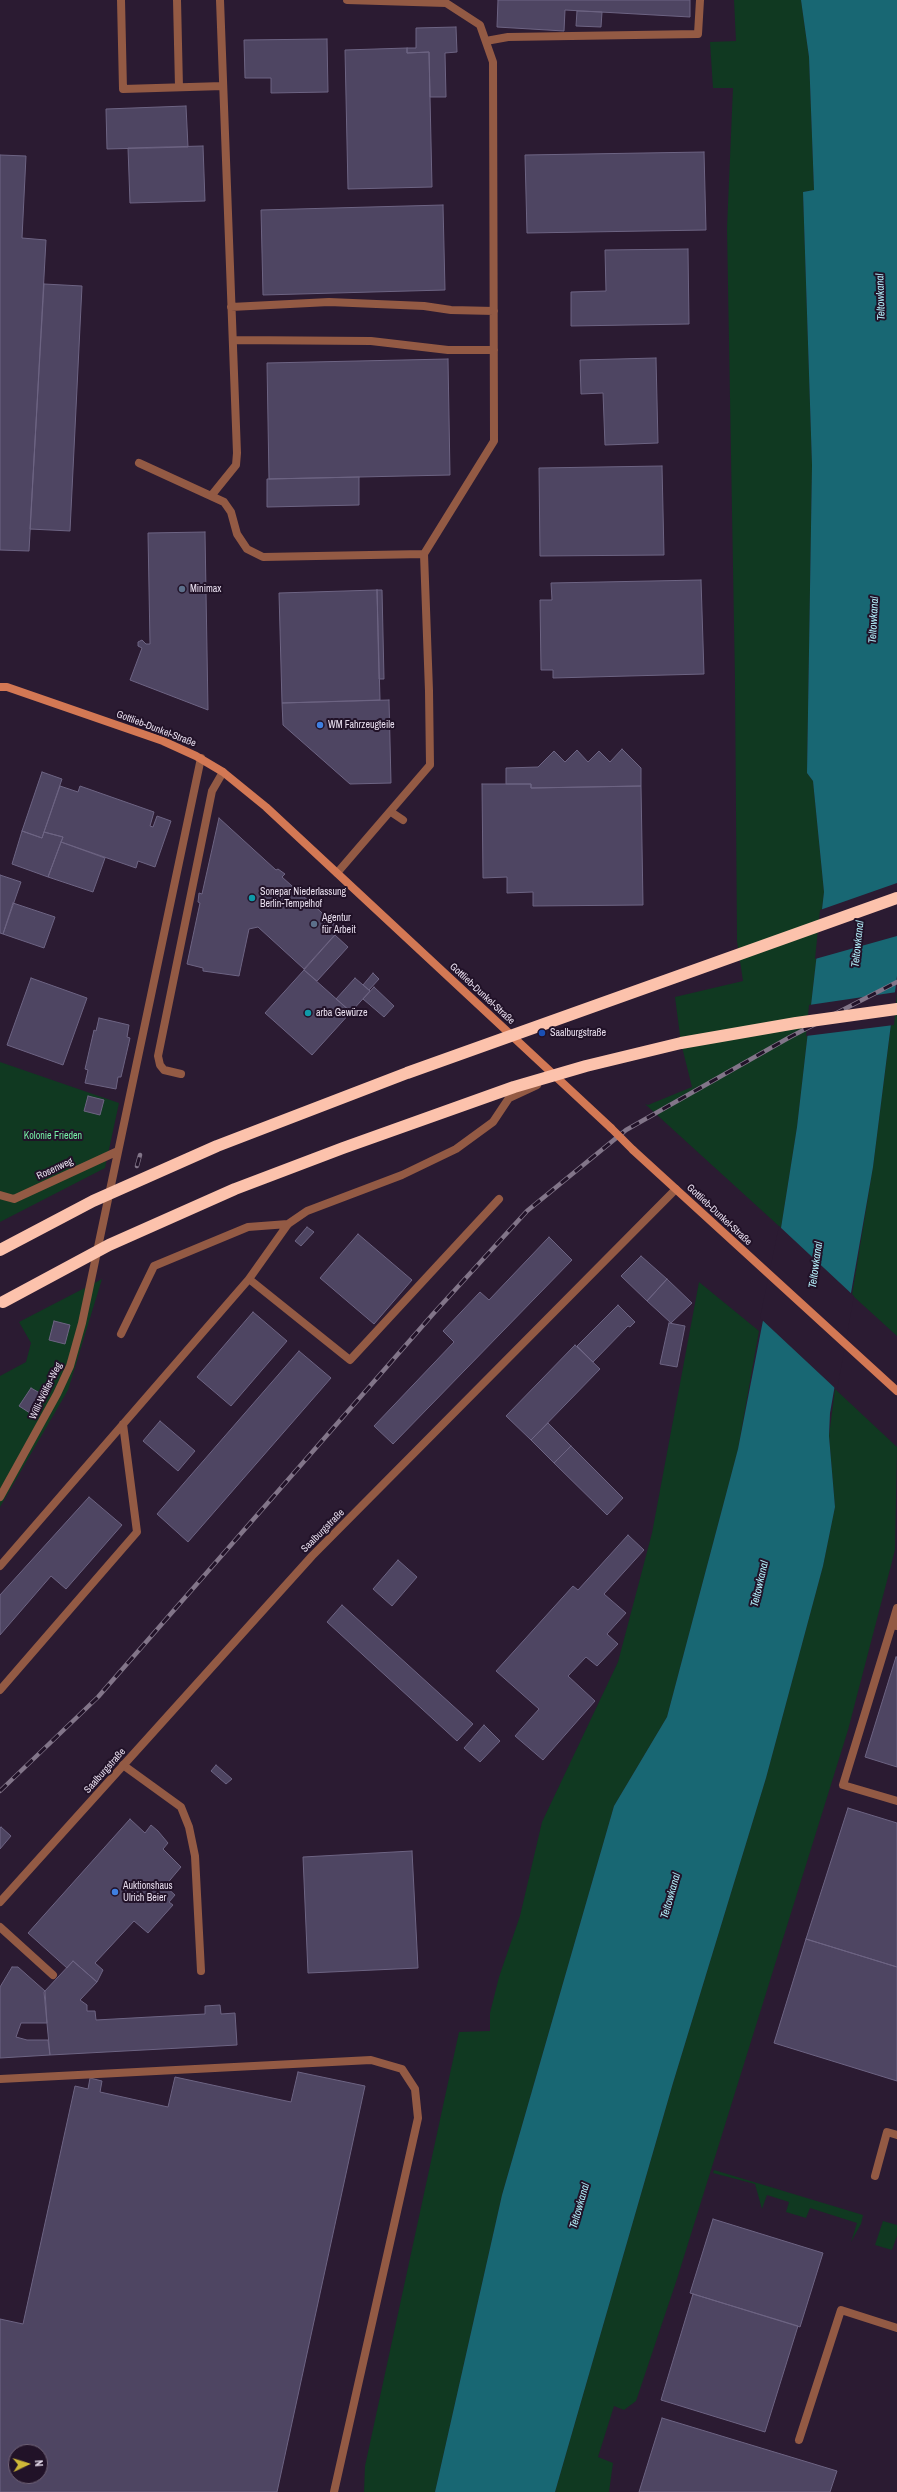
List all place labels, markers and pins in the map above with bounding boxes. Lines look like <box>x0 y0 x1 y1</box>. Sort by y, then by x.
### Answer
place label: Minimax <box>190 583 221 595</box>
marker: Minimax <box>177 584 187 594</box>
place label: WM Fahrzeugteile <box>328 719 395 731</box>
marker: WM Fahrzeugteile <box>315 720 325 730</box>
place label: Sonepar Niederlassung Berlin-Tempelhof <box>260 886 346 910</box>
marker: Sonepar Niederlassung Berlin-Tempelhof <box>247 893 257 903</box>
place label: Agentur für Arbeit <box>322 912 356 936</box>
marker: Agentur für Arbeit <box>309 919 319 929</box>
place label: arba Gewürze <box>316 1007 367 1019</box>
marker: arba Gewürze <box>303 1008 313 1018</box>
place label: Saalburgstraße <box>550 1027 606 1039</box>
marker: Saalburgstraße <box>537 1028 547 1038</box>
place label: Auktionshaus Ulrich Beier <box>123 1880 173 1904</box>
marker: Auktionshaus Ulrich Beier <box>110 1887 120 1897</box>

